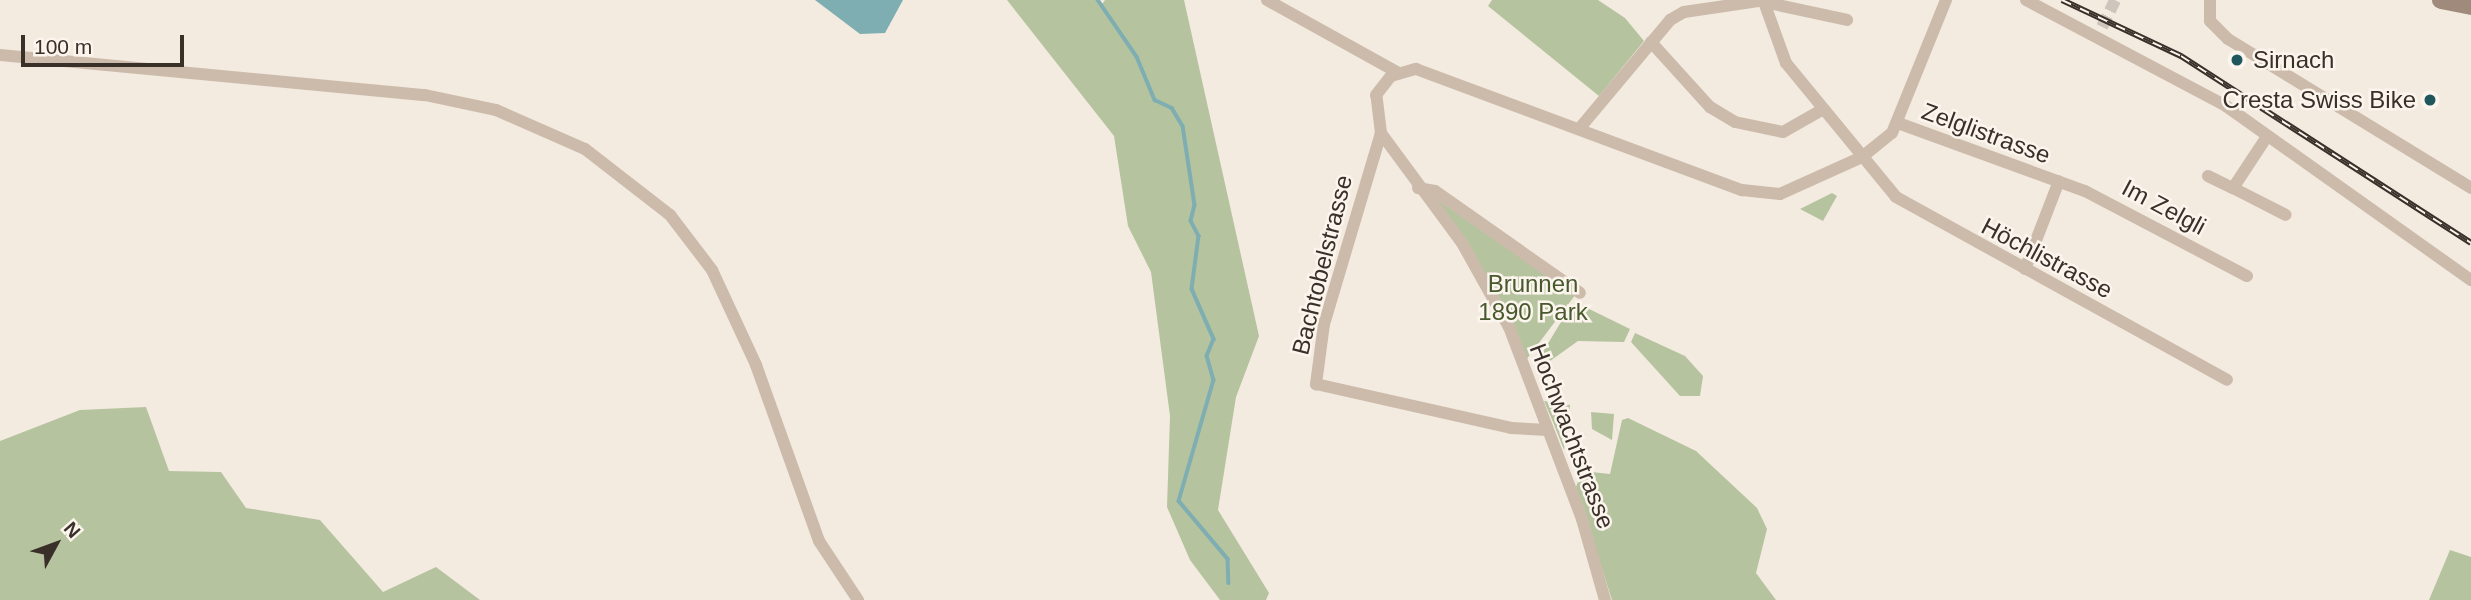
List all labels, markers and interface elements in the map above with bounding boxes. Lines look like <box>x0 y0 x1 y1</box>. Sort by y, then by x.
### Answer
scale bar <box>24 21 187 65</box>
text: 100 m <box>34 35 92 58</box>
place label: Sirnach <box>2253 46 2334 74</box>
marker: Sirnach <box>2227 50 2247 70</box>
place label: Cresta Swiss Bike <box>2223 86 2416 114</box>
marker: Cresta Swiss Bike <box>2422 92 2438 108</box>
street label: Zelglistrasse <box>1918 96 2054 170</box>
street label: Bachtobelstrasse <box>1286 172 1358 358</box>
street label: Im Zelgli <box>2117 173 2211 241</box>
street label: Höchlistrasse <box>1977 211 2117 305</box>
park label: Brunnen 1890 Park <box>1478 270 1588 326</box>
street label: Hochwachtstrasse <box>1523 339 1621 533</box>
north arrow <box>21 509 91 579</box>
text: N <box>60 518 85 542</box>

